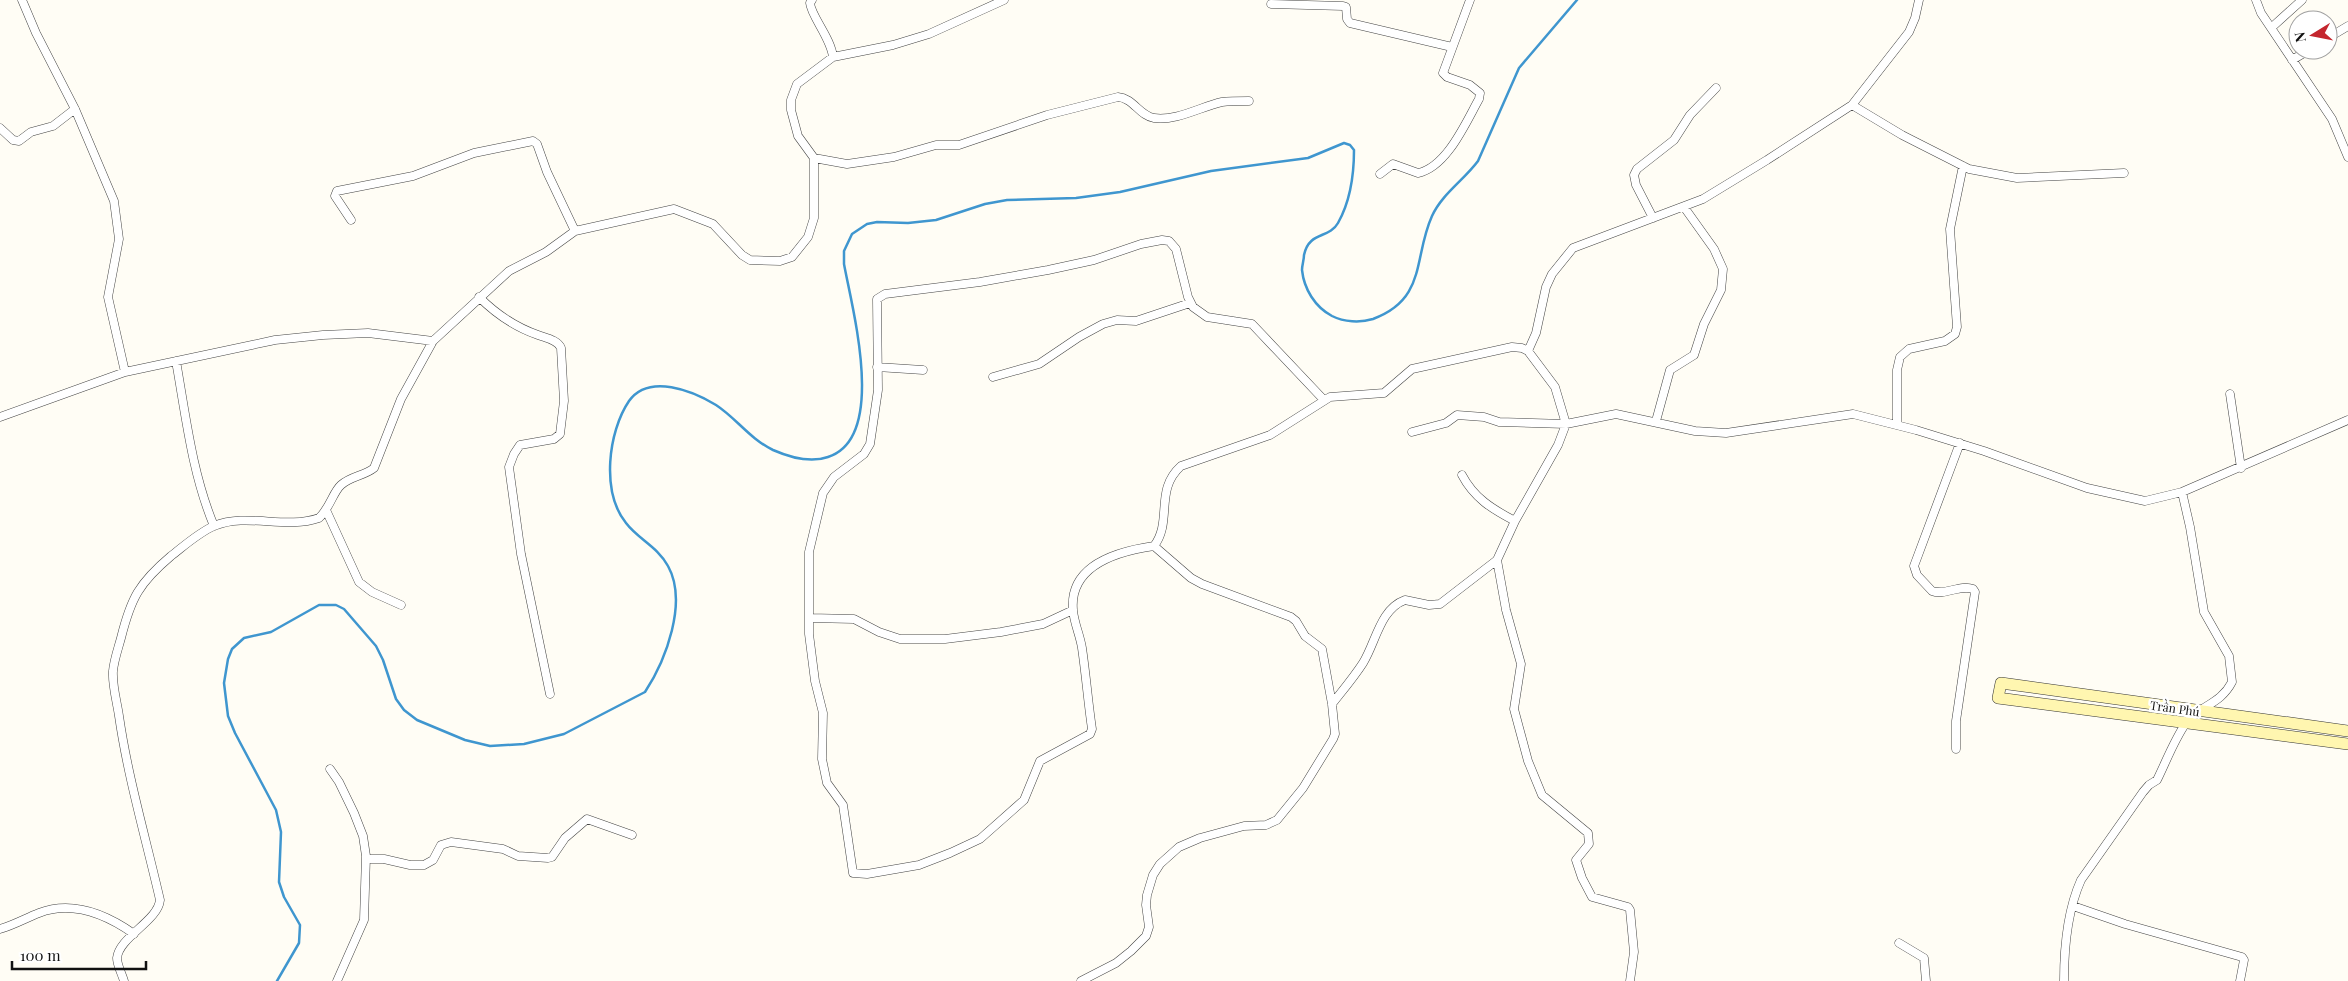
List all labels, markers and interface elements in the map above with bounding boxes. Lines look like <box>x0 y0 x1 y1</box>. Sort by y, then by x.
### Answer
north arrow <box>2288 10 2338 60</box>
text: N <box>2289 31 2310 44</box>
street label: Trần Phú <box>2149 697 2201 719</box>
scale bar <box>12 938 146 970</box>
text: 100 m <box>20 945 61 965</box>

